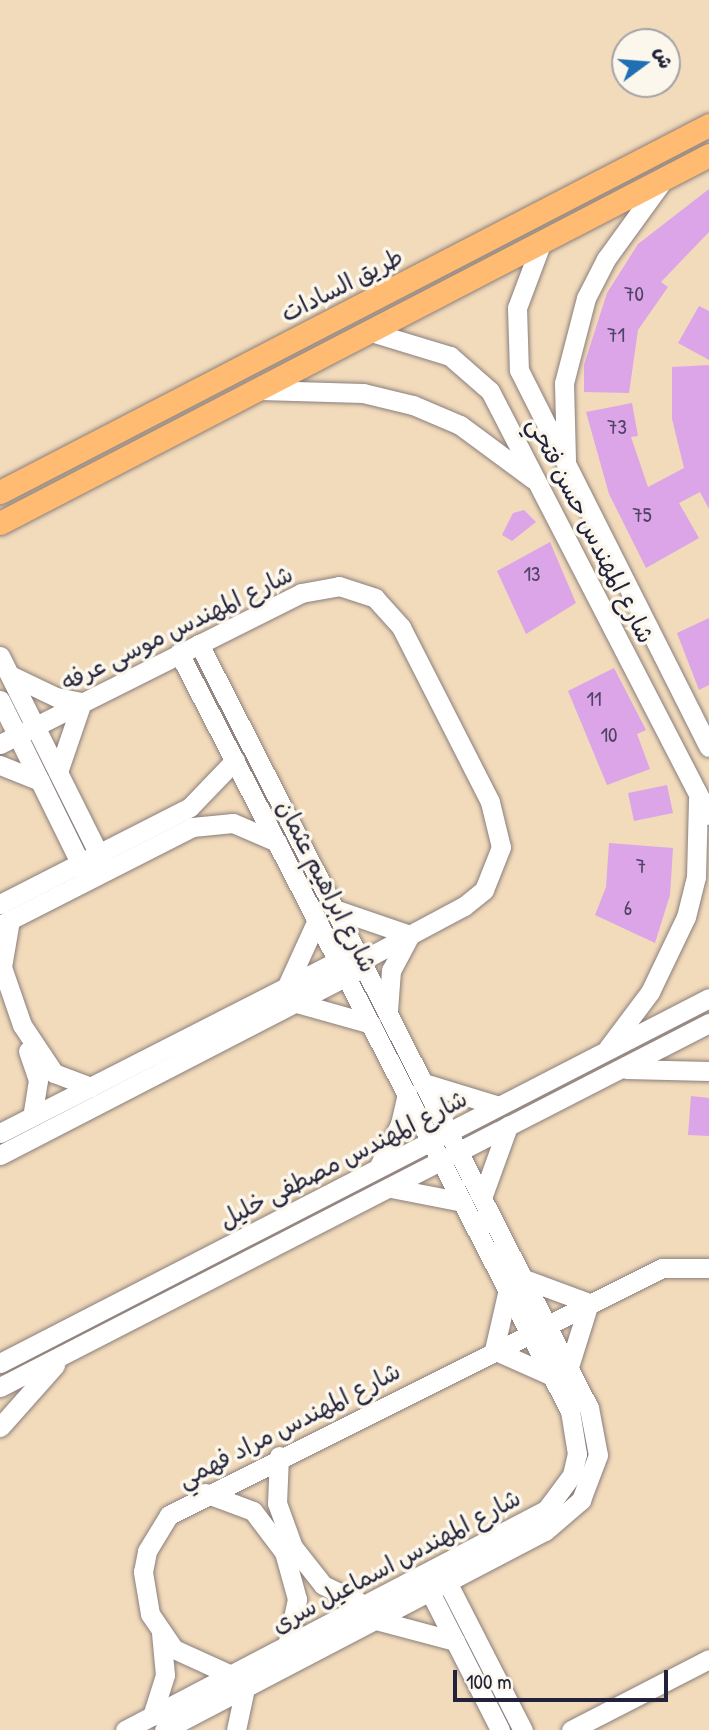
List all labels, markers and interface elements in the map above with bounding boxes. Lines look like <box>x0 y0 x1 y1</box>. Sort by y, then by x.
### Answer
north arrow <box>611 28 681 98</box>
text: ش <box>649 44 680 71</box>
street label: طريق السادات <box>276 242 408 328</box>
house number: 70 <box>624 281 644 307</box>
house number: 71 <box>607 322 625 348</box>
street label: شارع المهندس حسن فتحي <box>521 412 661 648</box>
house number: 73 <box>607 414 627 440</box>
house number: 75 <box>632 502 652 528</box>
street label: شارع المهندس موسى عرفه <box>56 559 298 697</box>
house number: 13 <box>523 561 541 587</box>
house number: 11 <box>586 686 602 712</box>
house number: 10 <box>600 722 618 748</box>
street label: شارع ابراهيم عثمان <box>271 795 383 977</box>
house number: 7 <box>636 853 646 879</box>
house number: 6 <box>624 895 632 921</box>
street label: شارع المهندس مصطفى خليل <box>214 1084 472 1234</box>
street label: شارع المهندس مراد فهمي <box>173 1356 405 1494</box>
street label: شارع المهندس اسماعيل سرى <box>267 1483 525 1639</box>
scale bar <box>457 1656 672 1700</box>
text: 100 m <box>466 1667 512 1696</box>

